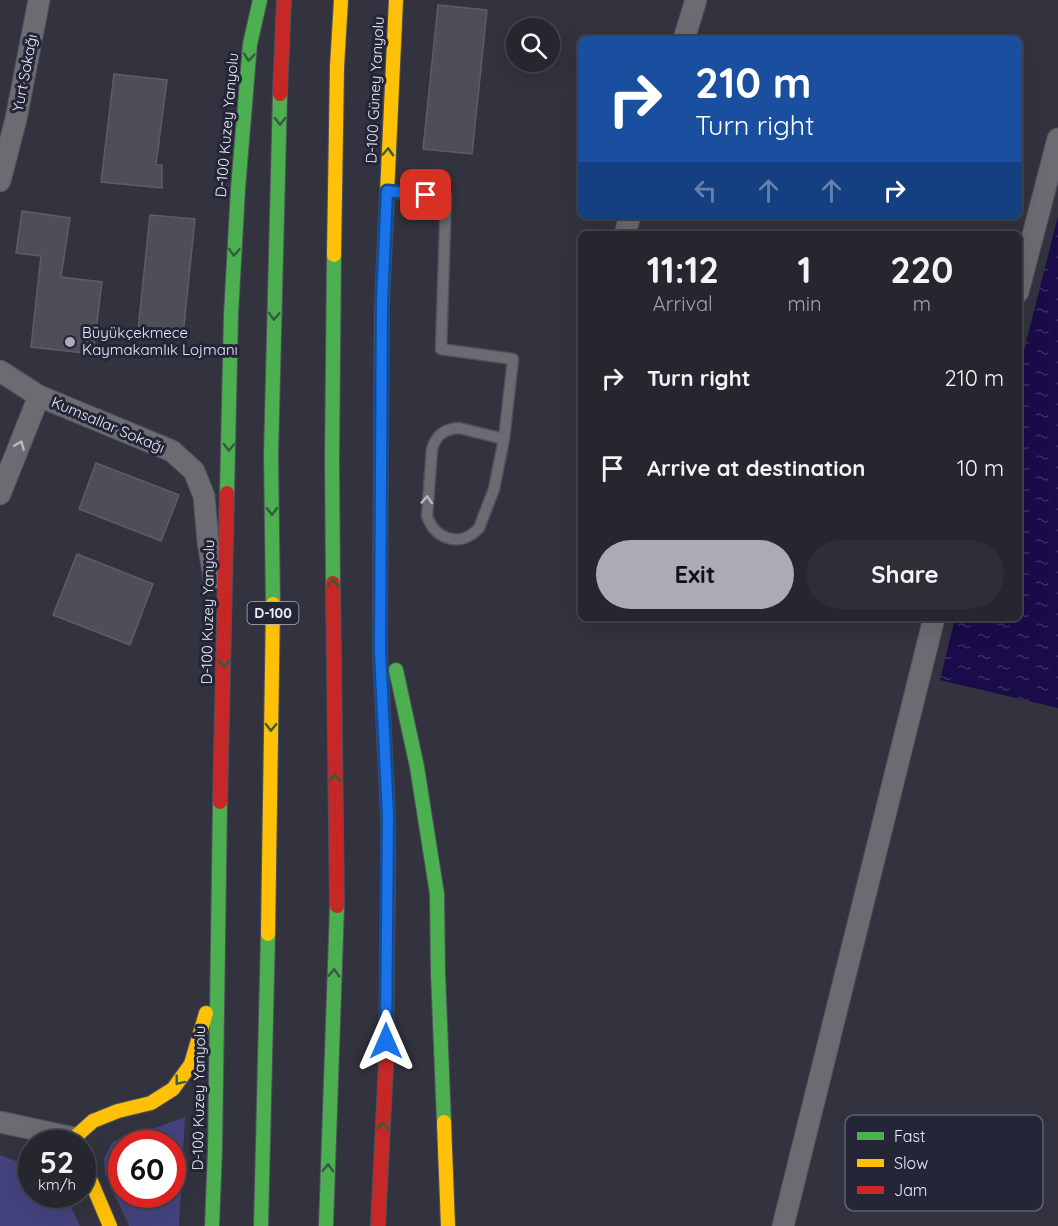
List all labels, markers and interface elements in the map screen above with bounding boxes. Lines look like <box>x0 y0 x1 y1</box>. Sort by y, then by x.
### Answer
street label: D-100 Güney Yanyolu <box>361 16 388 164</box>
map controls <box>506 18 560 72</box>
button: search <box>506 18 560 72</box>
street label: Yurt Sokağı <box>8 32 41 113</box>
street label: D-100 Kuzey Yanyolu <box>211 52 242 198</box>
one-way arrow <box>243 53 256 62</box>
text: 210 m <box>695 56 812 109</box>
icon: right <box>596 60 674 138</box>
text: Turn right <box>695 108 814 142</box>
one-way arrow <box>273 117 286 126</box>
one-way arrow <box>382 147 395 156</box>
pin <box>400 169 451 220</box>
icon: left <box>689 174 722 207</box>
icon: ahead <box>752 174 785 207</box>
icon: ahead <box>815 174 848 207</box>
icon: right <box>878 174 911 207</box>
icon: arrive <box>409 178 442 211</box>
one-way arrow <box>228 247 241 256</box>
text: 11:12 <box>647 247 719 292</box>
text: 1 <box>798 247 812 292</box>
text: 220 <box>890 247 953 292</box>
text: Arrival <box>653 291 713 316</box>
text: min <box>788 291 822 316</box>
text: m <box>913 291 931 316</box>
one-way arrow <box>268 312 281 321</box>
place label: Büyükçekmece Kaymakamlık Lojmanı <box>82 323 238 359</box>
marker: Büyükçekmece Kaymakamlık Lojmanı <box>63 335 77 349</box>
icon: right <box>596 362 629 395</box>
text: Turn right <box>647 364 751 392</box>
text: 210 m <box>945 364 1004 392</box>
street label: Kumsallar Sokağı <box>49 392 168 457</box>
one-way arrow <box>13 440 25 451</box>
one-way arrow <box>222 442 235 451</box>
icon: arrive <box>596 452 629 485</box>
text: Arrive at destination <box>647 454 865 482</box>
text: 10 m <box>957 454 1004 482</box>
one-way arrow <box>420 495 433 504</box>
one-way arrow <box>265 507 278 516</box>
street label: D-100 Kuzey Yanyolu <box>197 539 218 685</box>
button: Exit <box>596 540 794 609</box>
button: Share <box>806 540 1004 609</box>
one-way arrow <box>327 578 339 587</box>
road number: D-100 <box>248 602 298 624</box>
one-way arrow <box>218 658 230 667</box>
one-way arrow <box>265 723 277 732</box>
one-way arrow <box>329 773 342 782</box>
one-way arrow <box>328 968 341 977</box>
position arrow <box>354 1009 418 1073</box>
street label: D-100 Kuzey Yanyolu <box>188 1025 209 1171</box>
one-way arrow <box>175 1074 186 1085</box>
legend <box>845 1115 1043 1211</box>
one-way arrow <box>377 1121 390 1130</box>
text: Fast <box>894 1126 925 1146</box>
speed limit sign: 60 <box>108 1130 186 1208</box>
text: 52 <box>40 1143 74 1181</box>
text: Slow <box>894 1153 928 1173</box>
one-way arrow <box>322 1163 334 1172</box>
text: km/h <box>38 1175 76 1194</box>
text: Jam <box>894 1180 927 1200</box>

